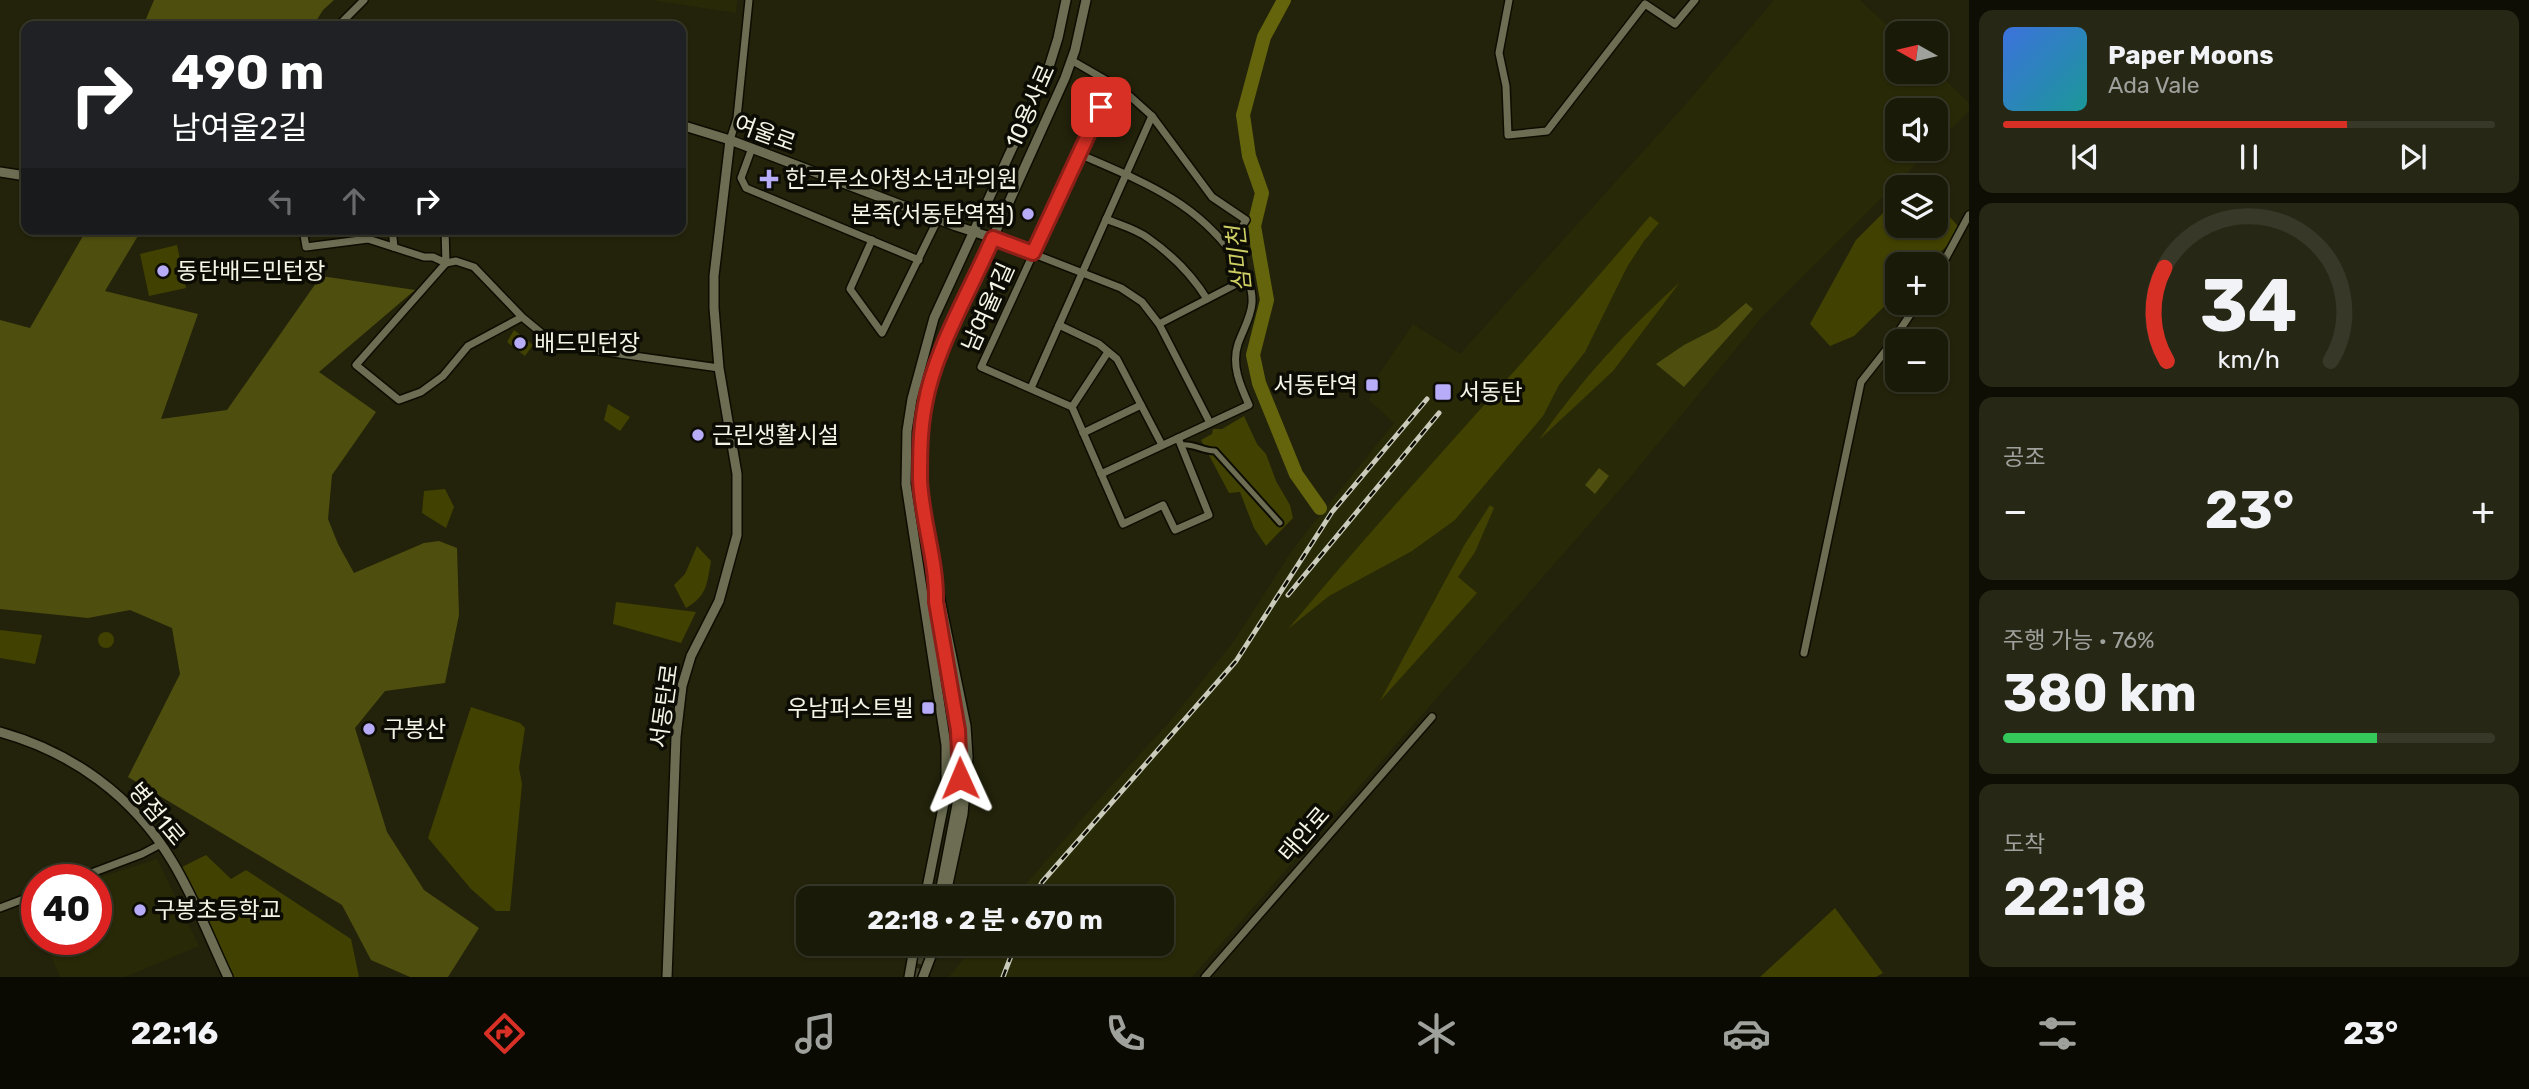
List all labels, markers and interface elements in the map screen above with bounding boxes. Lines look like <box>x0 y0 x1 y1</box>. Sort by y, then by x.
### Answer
north arrow <box>1885 21 1948 84</box>
map controls <box>1885 21 1948 392</box>
text: Paper Moons <box>2108 40 2274 71</box>
text: 490 m <box>171 43 324 101</box>
icon: right <box>56 49 147 140</box>
street label: 10용사로 <box>999 60 1061 152</box>
text: Ada Vale <box>2108 71 2200 99</box>
pin <box>1071 77 1131 137</box>
icon: arrive <box>1082 88 1120 126</box>
button: sound <box>1885 98 1948 161</box>
text: 남여울2길 <box>171 109 308 147</box>
street label: 여울로 <box>730 109 800 157</box>
icon: previous <box>2066 138 2104 176</box>
icon: pause <box>2230 138 2268 176</box>
icon: next <box>2394 138 2432 176</box>
place label: 한그루소아청소년과의원 <box>785 165 1018 193</box>
marker: 한그루소아청소년과의원 <box>759 169 779 189</box>
button: layers <box>1885 175 1948 238</box>
icon: left <box>262 182 300 220</box>
icon: ahead <box>335 182 373 220</box>
icon: right <box>408 182 446 220</box>
place label: 본죽(서동탄역점) <box>850 200 1014 228</box>
marker: 본죽(서동탄역점) <box>1020 206 1036 222</box>
water label: 삼미천 <box>1221 222 1256 293</box>
button: + <box>1885 252 1948 315</box>
place label: 동탄배드민턴장 <box>177 257 325 285</box>
street label: 남여울1길 <box>956 258 1020 356</box>
marker: 동탄배드민턴장 <box>155 263 171 279</box>
text: 34 <box>2200 264 2298 350</box>
place label: 배드민턴장 <box>534 329 640 357</box>
button: − <box>1885 329 1948 392</box>
marker: 배드민턴장 <box>512 335 528 351</box>
text: km/h <box>2218 345 2280 374</box>
place label: 서동탄역 <box>1273 371 1358 399</box>
marker: 서동탄역 <box>1364 377 1380 393</box>
place label: 서동탄 <box>1459 378 1522 406</box>
marker: 서동탄 <box>1433 382 1453 402</box>
place label: 근린생활시설 <box>712 421 839 449</box>
marker: 근린생활시설 <box>690 427 706 443</box>
text: 공조 <box>2003 443 2045 471</box>
text: 23° <box>2205 479 2294 541</box>
text: − <box>2003 488 2028 534</box>
text: + <box>2471 488 2495 534</box>
text: 주행 가능 · 76% <box>2003 626 2155 654</box>
street label: 서동탄로 <box>644 662 684 750</box>
text: 380 km <box>2003 662 2197 724</box>
place label: 우남퍼스트빌 <box>787 694 914 722</box>
marker: 우남퍼스트빌 <box>920 700 936 716</box>
place label: 구봉산 <box>383 715 446 743</box>
marker: 구봉산 <box>361 721 377 737</box>
position arrow <box>923 741 997 815</box>
street label: 병점1로 <box>123 777 191 851</box>
street label: 태안로 <box>1273 801 1335 867</box>
text: 도착 <box>2003 830 2045 858</box>
speed limit sign: 40 <box>21 864 112 955</box>
text: 22:18 <box>2003 866 2147 928</box>
place label: 구봉초등학교 <box>154 896 281 924</box>
marker: 구봉초등학교 <box>132 902 148 918</box>
text: 22:18 · 2 분 · 670 m <box>867 905 1103 936</box>
icon: directions <box>480 1009 529 1058</box>
icon: music <box>791 1009 840 1058</box>
icon: phone <box>1101 1009 1150 1058</box>
icon: climate <box>1412 1009 1461 1058</box>
icon: car <box>1722 1009 1771 1058</box>
icon: filters <box>2033 1009 2082 1058</box>
text: 22:16 <box>131 1014 218 1052</box>
text: 23° <box>2343 1014 2398 1052</box>

